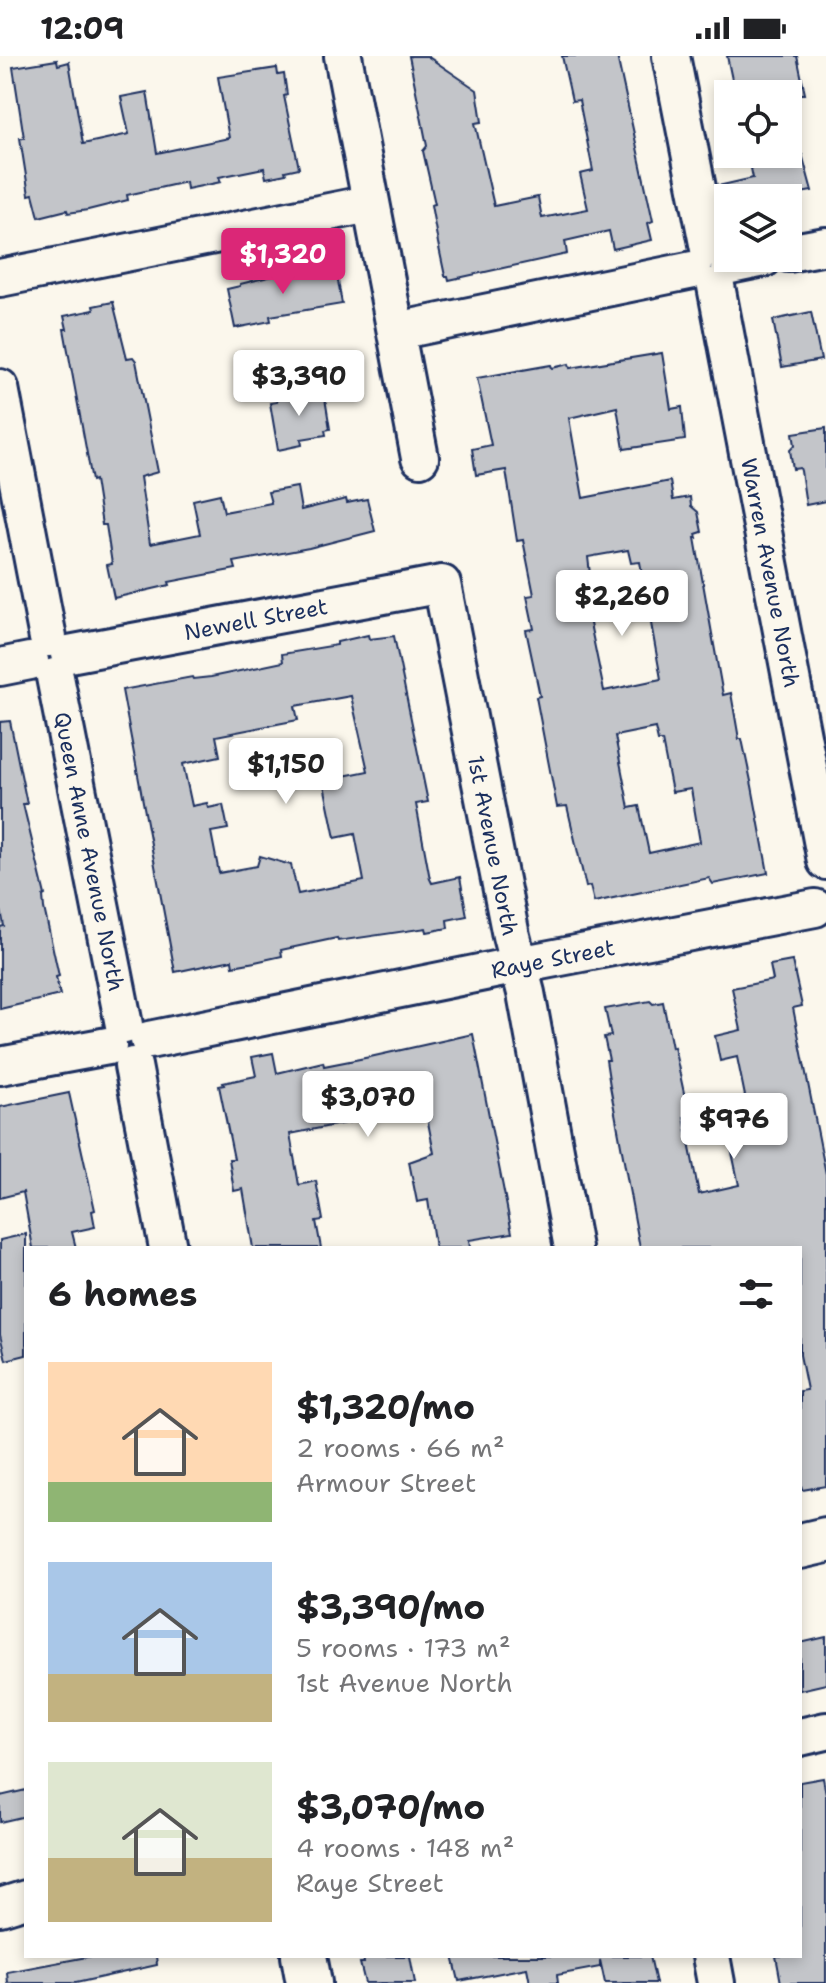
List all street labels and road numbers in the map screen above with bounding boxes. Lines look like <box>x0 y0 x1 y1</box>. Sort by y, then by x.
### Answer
street label: Warren Avenue North <box>735 456 807 690</box>
street label: Newell Street <box>182 591 330 647</box>
street label: Queen Anne Avenue North <box>48 709 131 994</box>
street label: 1st Avenue North <box>461 753 525 938</box>
street label: Raye Street <box>489 932 617 985</box>

